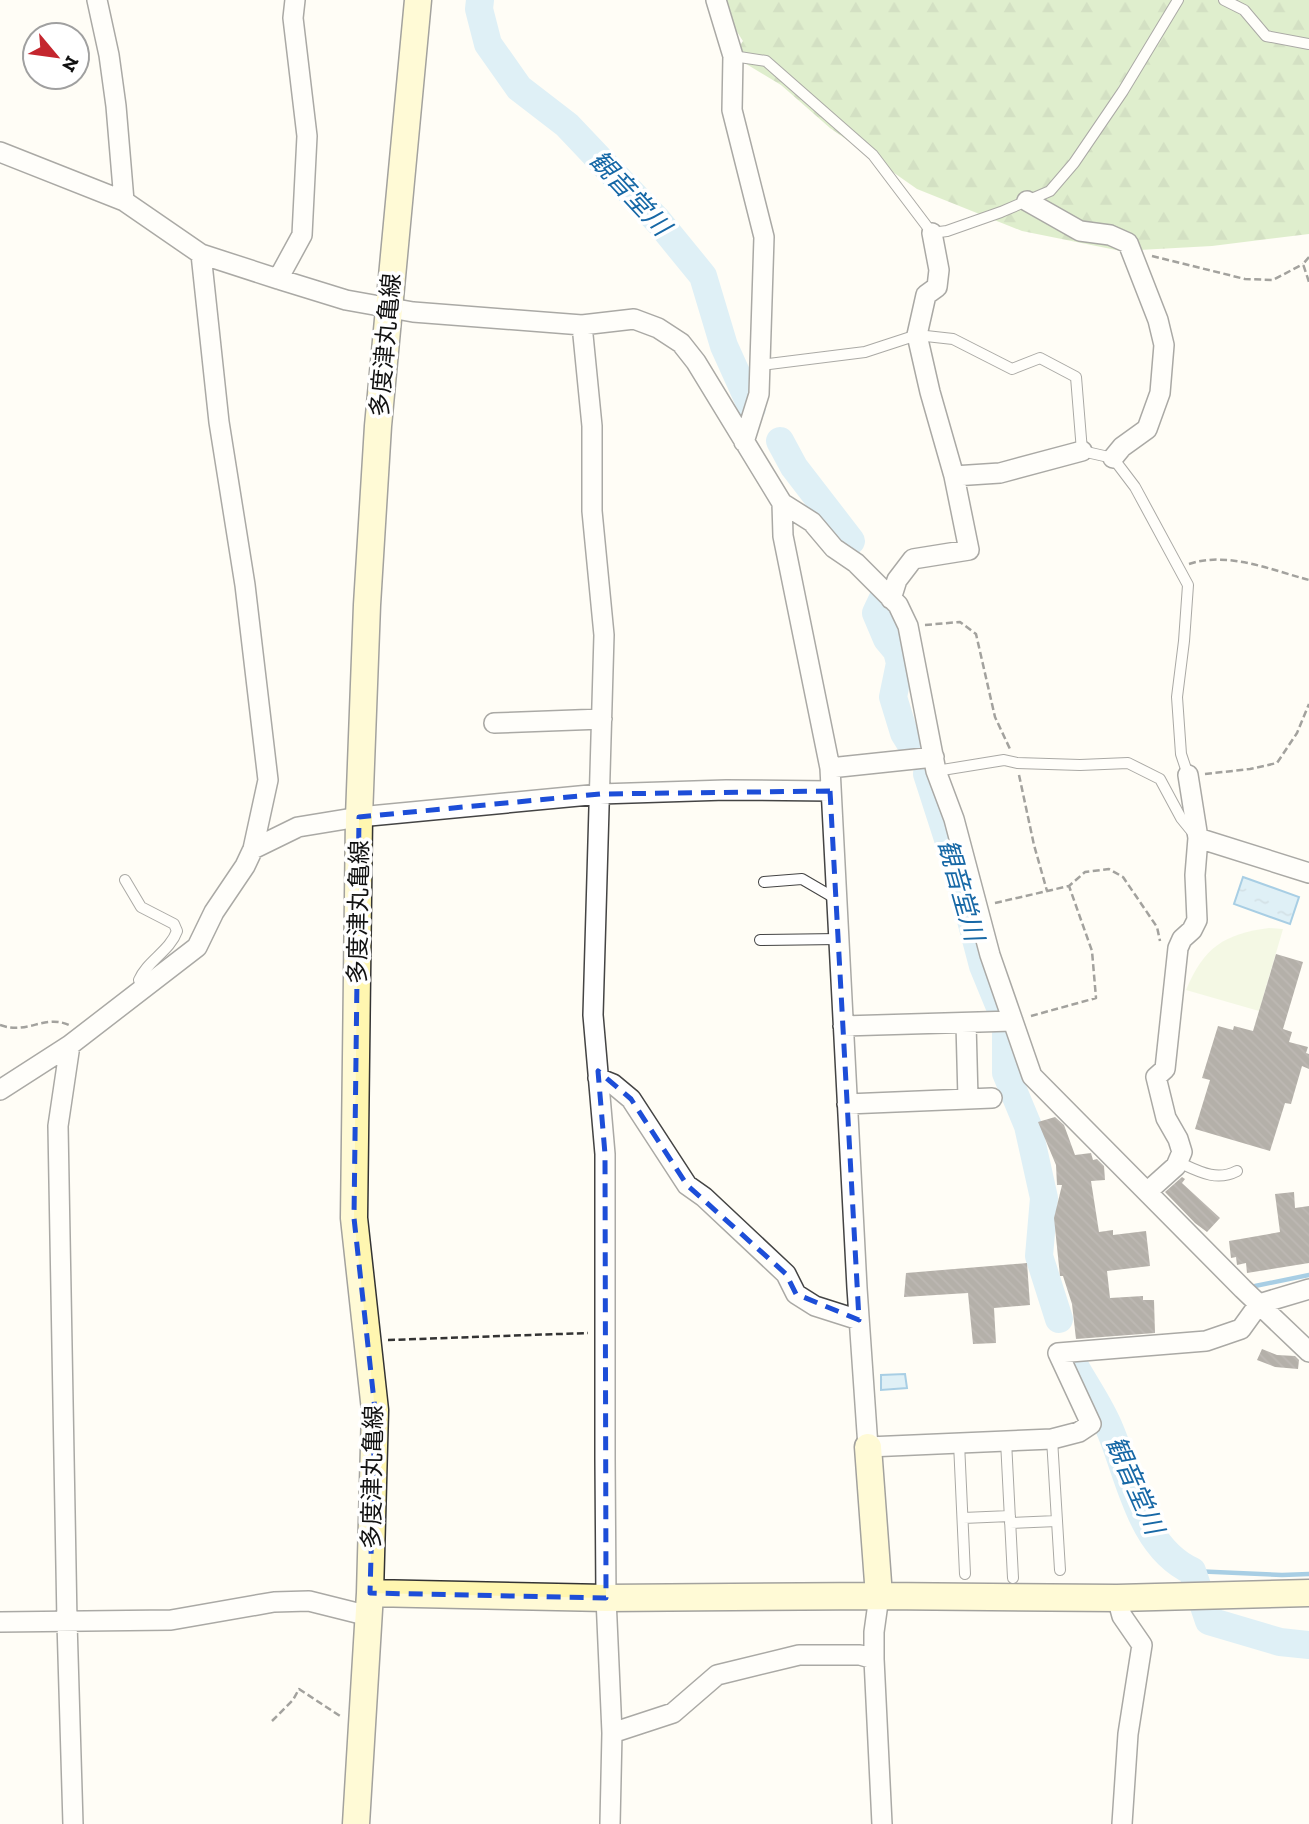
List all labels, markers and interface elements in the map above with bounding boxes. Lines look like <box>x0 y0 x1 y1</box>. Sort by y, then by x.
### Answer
north arrow <box>21 21 91 91</box>
text: N <box>57 52 84 76</box>
water label: 観音堂川 <box>583 144 679 244</box>
street label: 多度津丸亀線 <box>364 272 406 418</box>
water label: 観音堂川 <box>931 836 992 947</box>
street label: 多度津丸亀線 <box>342 840 374 984</box>
street label: 多度津丸亀線 <box>356 1405 388 1549</box>
water label: 観音堂川 <box>1099 1431 1172 1542</box>

